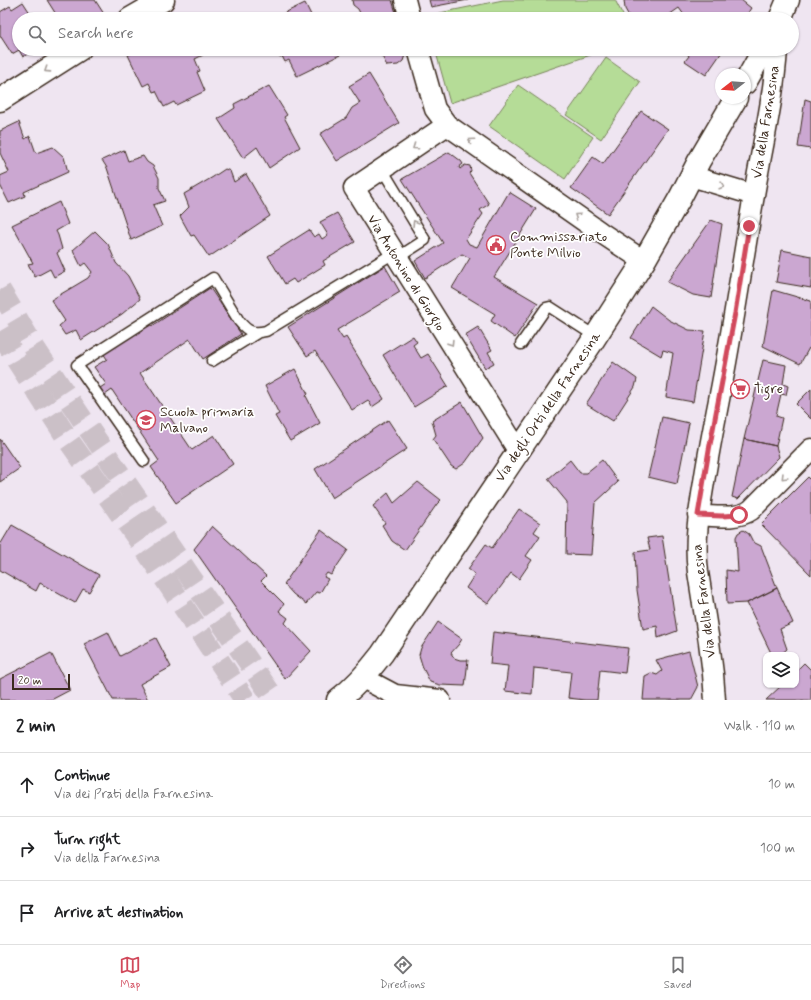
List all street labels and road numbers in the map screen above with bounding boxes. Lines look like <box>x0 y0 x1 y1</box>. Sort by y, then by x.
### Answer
street label: Via della Farnesina <box>748 64 784 180</box>
street label: Via Antonino di Giorgio <box>361 211 449 336</box>
street label: Via degli Orti della Farnesina <box>491 328 607 487</box>
street label: Via della Farnesina <box>688 543 720 659</box>

